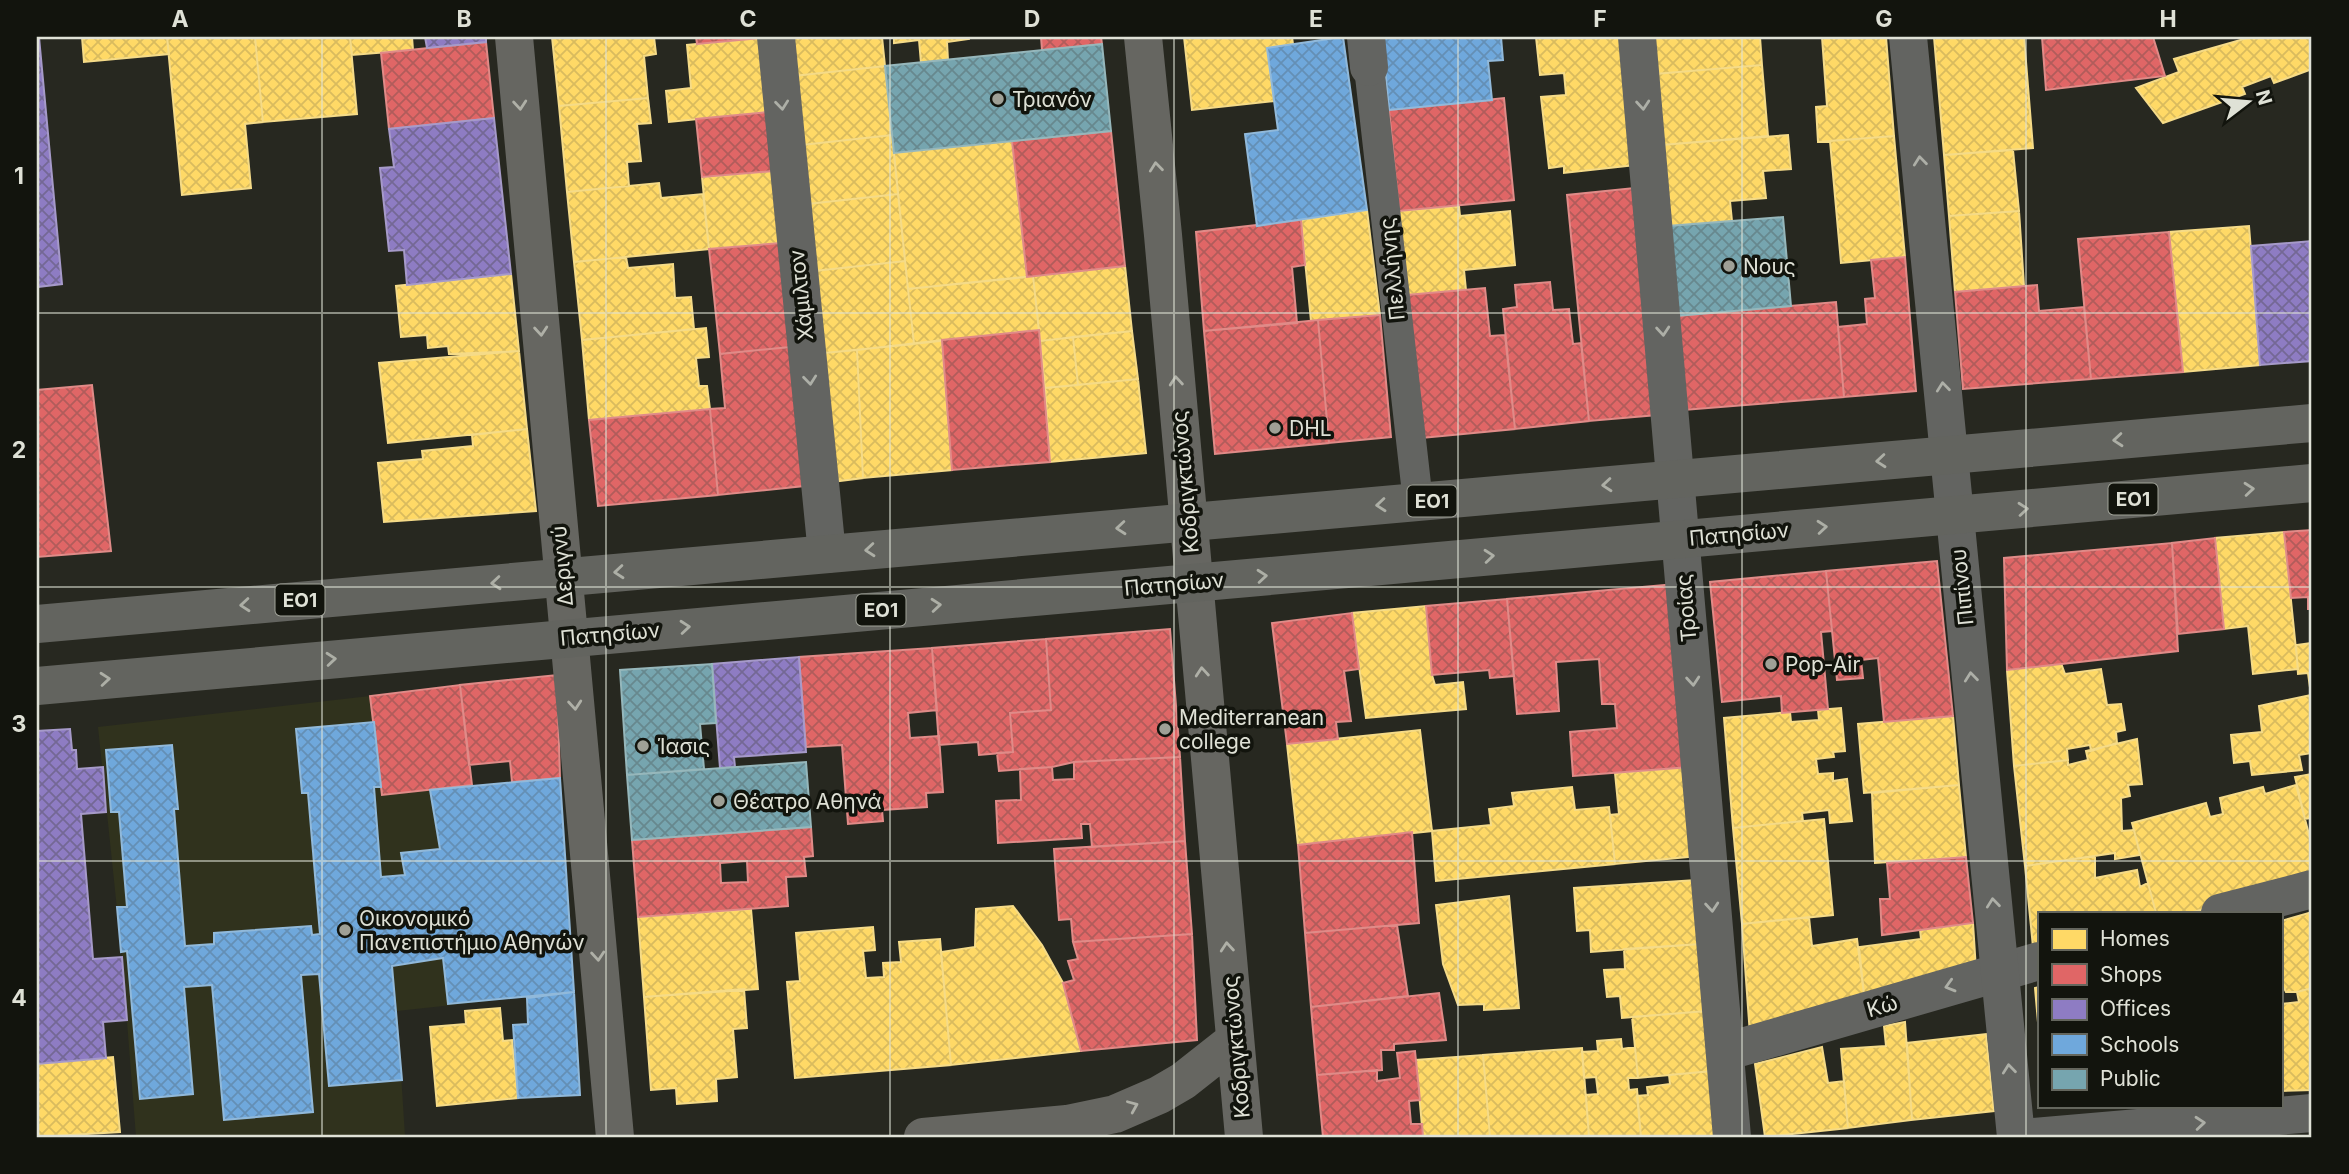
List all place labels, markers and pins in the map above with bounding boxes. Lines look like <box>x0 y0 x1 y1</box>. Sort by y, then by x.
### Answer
place label: Τριανόν <box>1012 87 1092 112</box>
marker: Τριανόν <box>990 91 1006 107</box>
place label: Νους <box>1743 254 1796 279</box>
marker: Νους <box>1721 258 1737 274</box>
place label: DHL <box>1289 416 1332 441</box>
marker: DHL <box>1267 420 1283 436</box>
place label: Pop-Air <box>1785 652 1860 677</box>
marker: Pop-Air <box>1763 656 1779 672</box>
place label: Mediterranean college <box>1179 705 1324 754</box>
marker: Mediterranean college <box>1157 721 1173 737</box>
place label: Ίασις <box>657 734 710 759</box>
marker: Ίασις <box>635 738 651 754</box>
place label: Θέατρο Αθηνά <box>733 789 882 814</box>
marker: Θέατρο Αθηνά <box>711 793 727 809</box>
place label: Οικονομικό Πανεπιστήμιο Αθηνών <box>359 906 585 955</box>
marker: Οικονομικό Πανεπιστήμιο Αθηνών <box>337 922 353 938</box>

